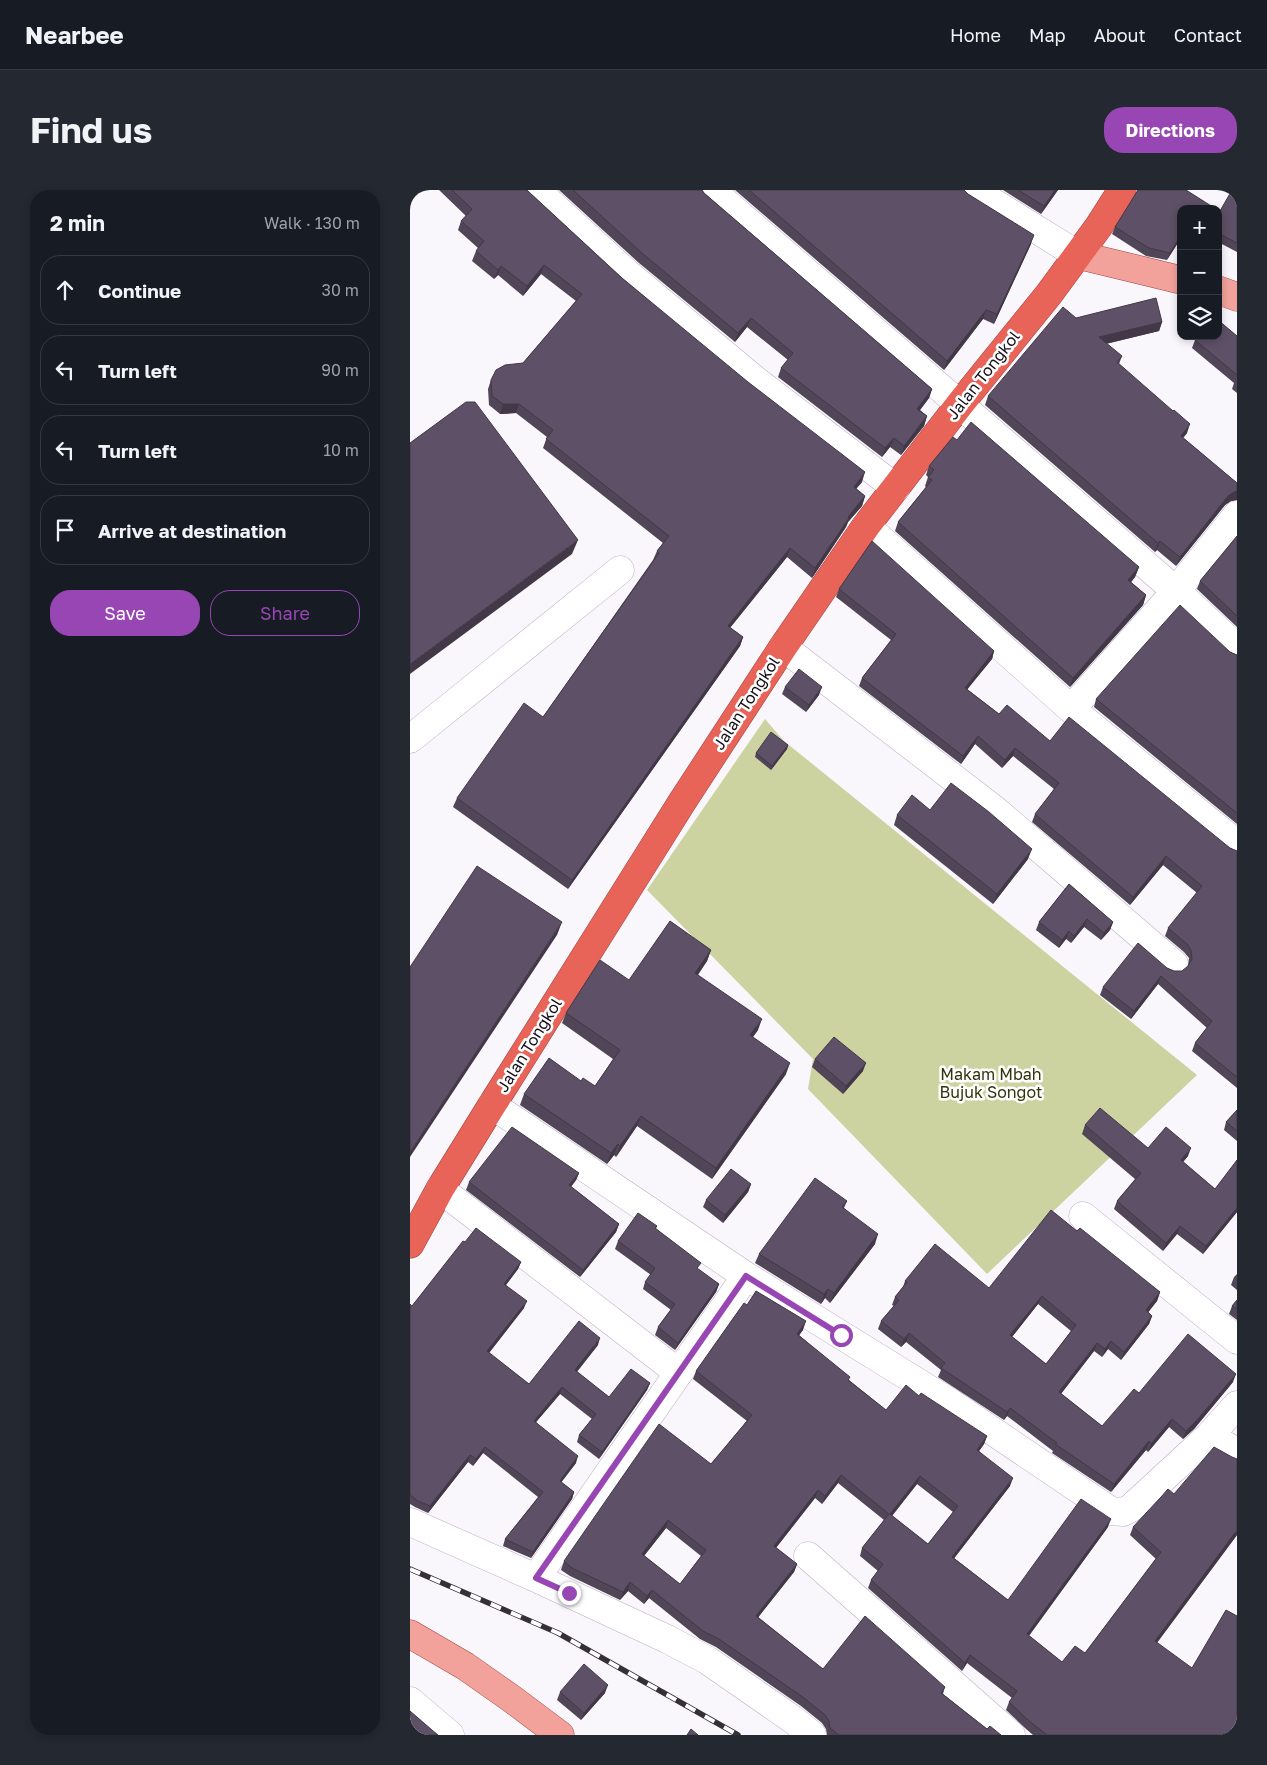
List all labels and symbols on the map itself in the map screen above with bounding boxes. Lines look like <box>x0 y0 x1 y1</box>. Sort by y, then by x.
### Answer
street label: Jalan Tongkol <box>942 327 1024 423</box>
street label: Jalan Tongkol <box>708 653 784 753</box>
street label: Jalan Tongkol <box>492 994 566 1096</box>
park label: Makam Mbah Bujuk Songot <box>940 1064 1042 1102</box>
route start <box>830 1324 853 1347</box>
route end <box>558 1582 581 1605</box>

